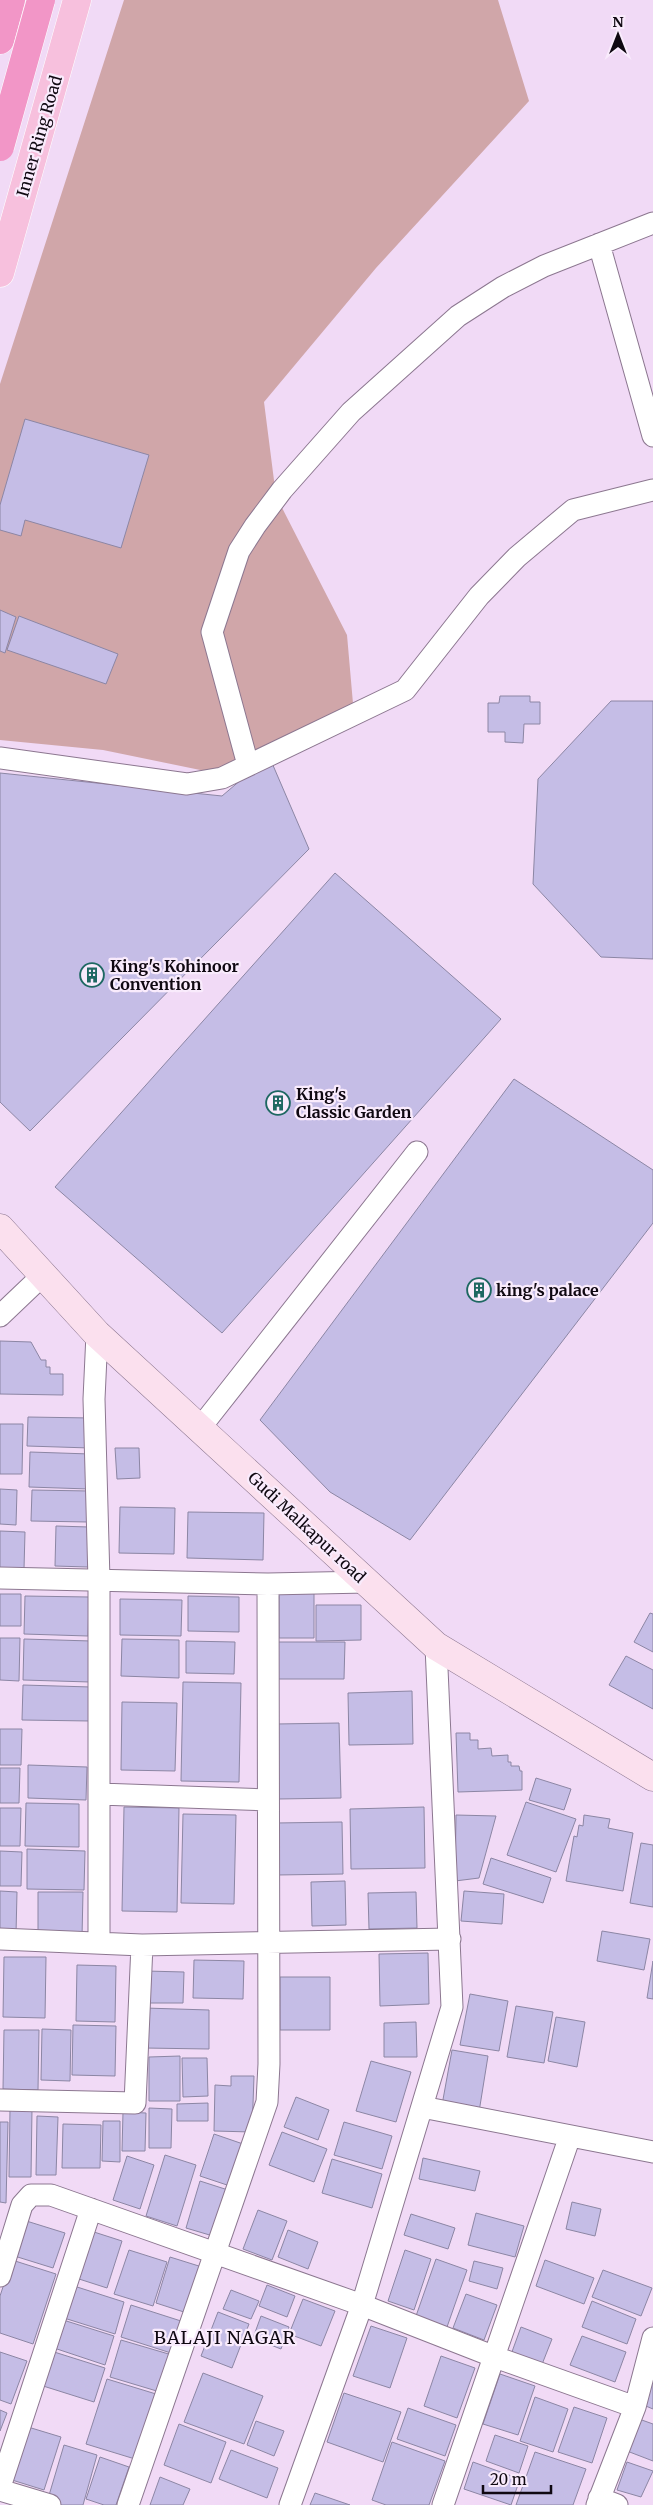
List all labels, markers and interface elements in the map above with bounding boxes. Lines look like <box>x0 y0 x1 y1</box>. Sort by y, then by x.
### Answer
north arrow <box>593 10 643 60</box>
text: N <box>612 13 624 31</box>
street label: Inner Ring Road <box>12 73 66 199</box>
place label: King's Kohinoor Convention <box>110 956 240 994</box>
building icon: King's Kohinoor Convention <box>79 962 105 988</box>
place label: King's Classic Garden <box>296 1084 411 1122</box>
building icon: King's Classic Garden <box>265 1090 291 1116</box>
building icon: king's palace <box>466 1277 492 1303</box>
place label: king's palace <box>496 1280 599 1300</box>
street label: Gudi Malkapur road <box>244 1467 370 1587</box>
district label: BALAJI NAGAR <box>154 2326 296 2349</box>
scale bar <box>483 2462 550 2494</box>
text: 20 m <box>490 2470 527 2489</box>

